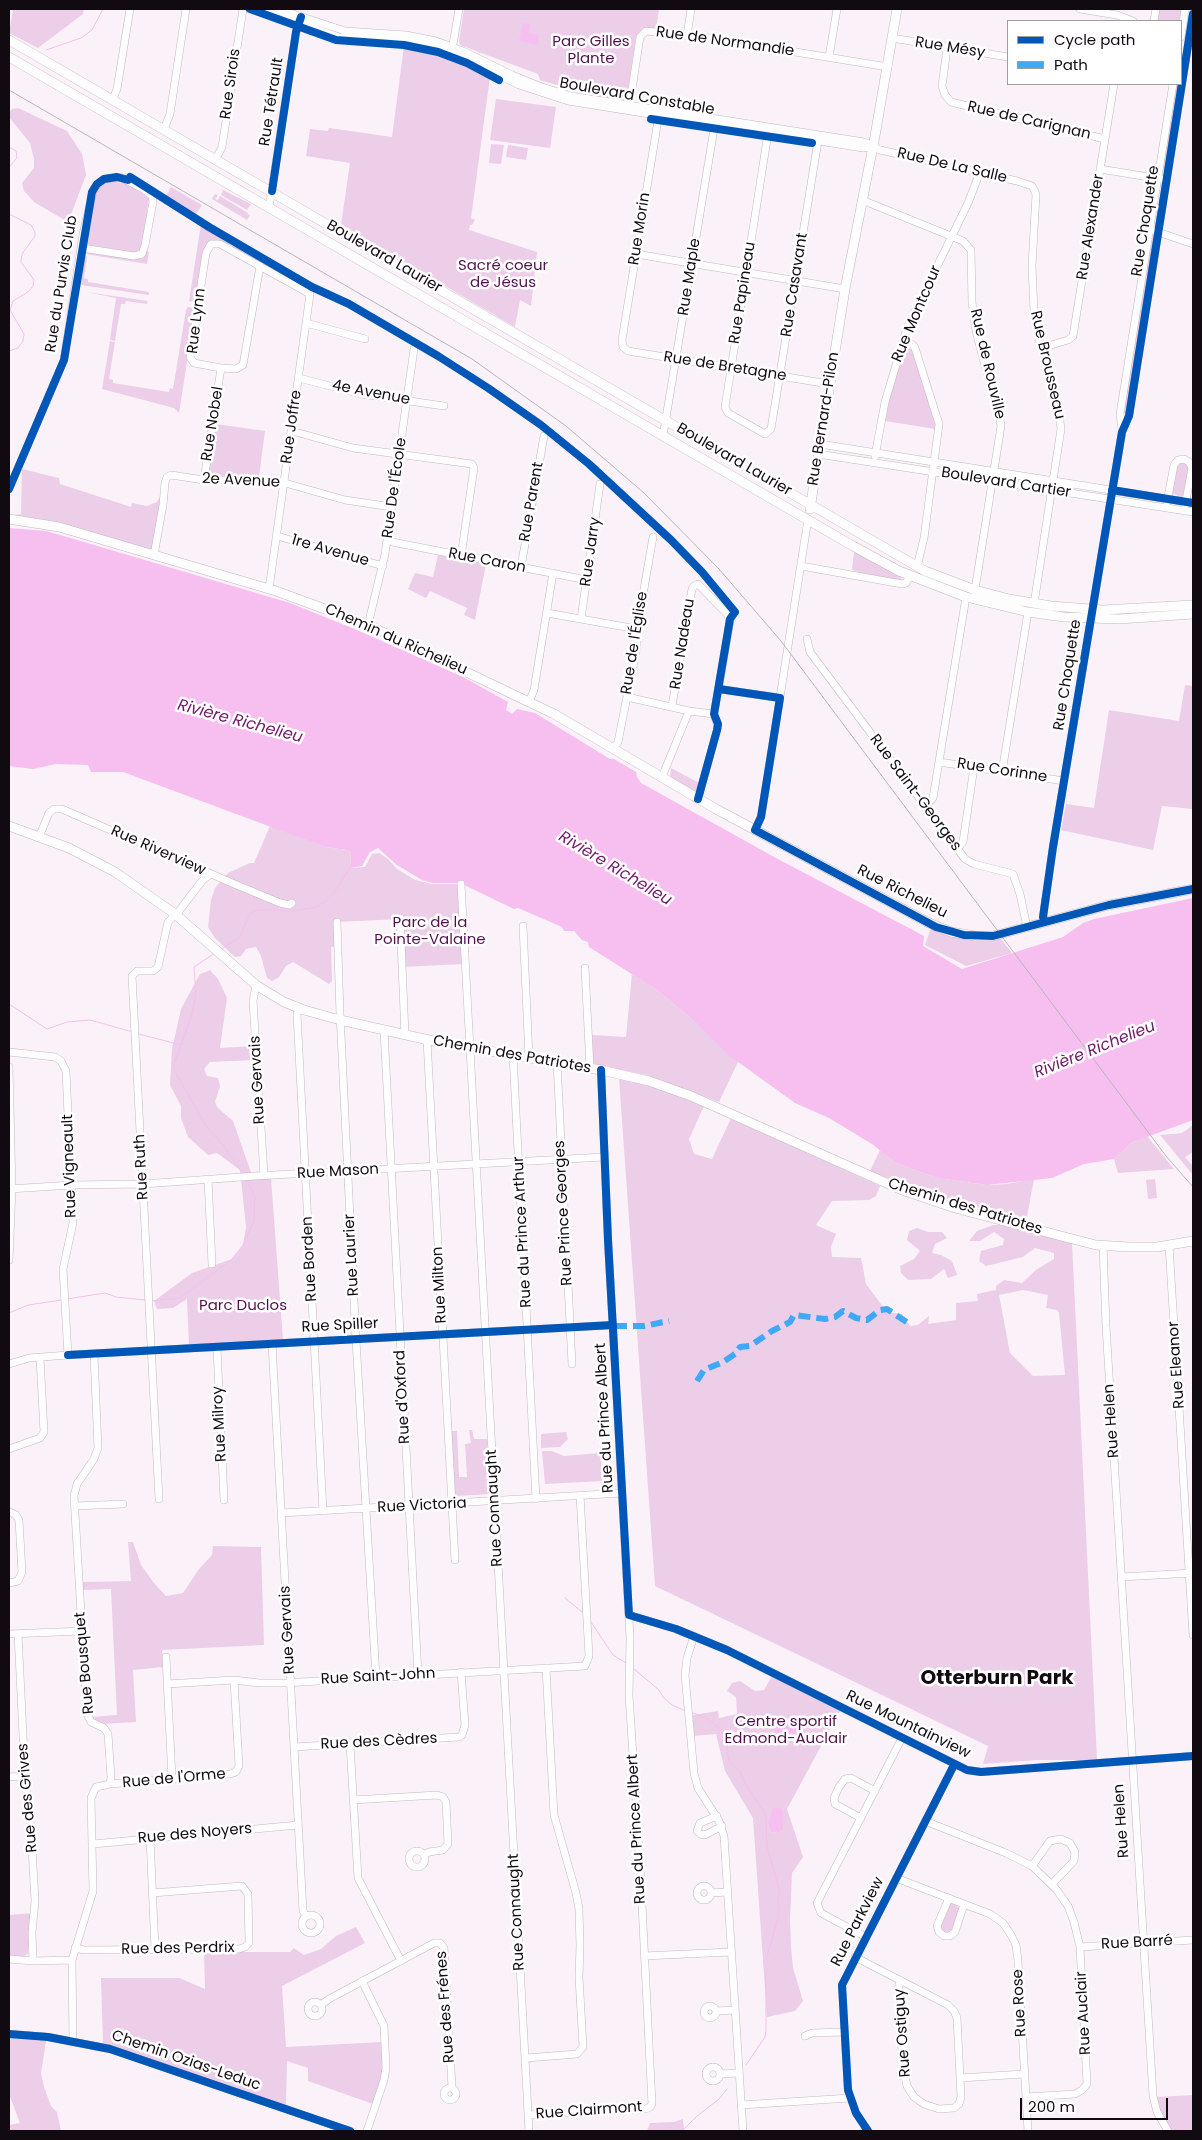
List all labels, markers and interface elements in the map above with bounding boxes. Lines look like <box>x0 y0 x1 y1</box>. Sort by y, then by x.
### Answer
legend <box>1007 20 1182 85</box>
street label: Rue de Normandie <box>655 23 795 61</box>
text: Cycle path <box>1054 29 1135 50</box>
park label: Parc Gilles Plante <box>552 33 630 68</box>
street label: Rue Mésy <box>914 34 986 62</box>
street label: Rue Sirois <box>217 47 245 121</box>
text: Path <box>1054 54 1088 75</box>
street label: Rue Tétrault <box>256 56 288 148</box>
street label: Boulevard Constable <box>558 75 716 119</box>
street label: Rue de Carignan <box>966 98 1092 144</box>
street label: Rue De La Salle <box>895 145 1009 187</box>
street label: Rue Choquette <box>1128 164 1164 278</box>
street label: Rue Alexander <box>1074 173 1108 281</box>
street label: Rue Morin <box>625 191 655 267</box>
street label: Rue du Purvis Club <box>42 214 82 354</box>
street label: Boulevard Laurier <box>323 217 445 297</box>
street label: Rue Casavant <box>778 232 812 338</box>
street label: Rue Maple <box>675 237 705 317</box>
street label: Rue Papineau <box>726 241 760 345</box>
park label: Sacré coeur de Jésus <box>458 257 548 292</box>
street label: Rue Montcour <box>888 263 946 365</box>
street label: Rue Lynn <box>184 287 210 355</box>
street label: Rue de Rouville <box>966 307 1008 421</box>
street label: Rue Brousseau <box>1026 309 1068 421</box>
street label: Rue de Bretagne <box>662 348 788 386</box>
street label: Rue Bernard-Pilon <box>805 351 843 487</box>
street label: 4e Avenue <box>330 377 412 409</box>
street label: Rue Nobel <box>198 385 228 463</box>
street label: Rue Joffre <box>278 389 306 465</box>
street label: Boulevard Laurier <box>673 420 795 500</box>
street label: Rue De l'École <box>379 437 411 539</box>
street label: Rue Parent <box>516 461 548 543</box>
street label: Boulevard Cartier <box>940 464 1072 502</box>
street label: 2e Avenue <box>201 470 281 492</box>
street label: Rue Jarry <box>577 516 605 588</box>
street label: 1re Avenue <box>289 531 371 571</box>
street label: Rue Caron <box>447 545 527 577</box>
street label: Rue de l'Église <box>618 590 652 696</box>
street label: Rue Nadeau <box>667 597 699 691</box>
street label: Chemin du Richelieu <box>322 600 470 680</box>
street label: Rue Choquette <box>1050 618 1086 732</box>
water label: Rivière Richelieu <box>175 696 305 748</box>
street label: Rue Saint-Georges <box>865 731 965 855</box>
street label: Rue Corinne <box>956 755 1048 787</box>
street label: Rue Riverview <box>108 822 208 880</box>
water label: Rivière Richelieu <box>555 828 675 910</box>
street label: Rue Richelieu <box>854 861 950 923</box>
park label: Parc de la Pointe-Valaine <box>374 914 486 949</box>
water label: Rivière Richelieu <box>1032 1017 1158 1083</box>
street label: Chemin des Patriotes <box>432 1032 592 1078</box>
street label: Rue Gervais <box>247 1035 269 1125</box>
street label: Rue Vigneault <box>59 1114 81 1218</box>
street label: Rue Ruth <box>131 1134 153 1200</box>
street label: Rue Prince Georges <box>551 1140 577 1286</box>
street label: Rue du Prince Arthur <box>510 1156 536 1308</box>
street label: Rue Mason <box>297 1161 379 1183</box>
street label: Chemin des Patriotes <box>886 1175 1044 1239</box>
street label: Rue Laurier <box>341 1213 363 1297</box>
street label: Rue Borden <box>299 1216 321 1302</box>
street label: Rue Milton <box>429 1246 451 1324</box>
park label: Parc Duclos <box>199 1297 287 1315</box>
street label: Rue Spiller <box>301 1315 379 1337</box>
street label: Rue Eleanor <box>1165 1321 1189 1409</box>
street label: Rue du Prince Albert <box>592 1343 618 1493</box>
street label: Rue d'Oxford <box>392 1350 414 1444</box>
street label: Rue Helen <box>1100 1383 1124 1459</box>
street label: Rue Milroy <box>209 1386 231 1462</box>
street label: Rue Connaught <box>483 1449 507 1567</box>
street label: Rue Victoria <box>377 1495 467 1517</box>
street label: Rue Gervais <box>277 1585 299 1675</box>
street label: Rue Bousquet <box>72 1611 98 1715</box>
street label: Rue Saint-John <box>320 1665 436 1689</box>
district label: Otterburn Park <box>920 1667 1074 1691</box>
street label: Rue Mountainview <box>843 1687 973 1763</box>
park label: Centre sportif Edmond-Auclair <box>725 1713 847 1748</box>
street label: Rue des Cèdres <box>320 1730 438 1754</box>
street label: Rue des Grives <box>14 1743 42 1853</box>
street label: Rue du Prince Albert <box>624 1754 650 1904</box>
street label: Rue de l'Orme <box>122 1766 226 1792</box>
street label: Rue Helen <box>1110 1783 1134 1859</box>
street label: Rue des Noyers <box>137 1820 253 1848</box>
street label: Rue Connaught <box>505 1853 529 1971</box>
street label: Rue Parkview <box>828 1874 888 1970</box>
street label: Rue Barré <box>1101 1932 1173 1954</box>
street label: Rue des Perdrix <box>121 1939 235 1959</box>
street label: Rue des Frénes <box>433 1950 459 2064</box>
street label: Rue Rose <box>1009 1969 1031 2037</box>
street label: Rue Auclair <box>1073 1971 1095 2055</box>
street label: Rue Ostiguy <box>891 1988 915 2078</box>
street label: Chemin Ozias-Leduc <box>109 2027 263 2095</box>
scale bar <box>1022 2088 1170 2120</box>
text: 200 m <box>1028 2096 1075 2117</box>
street label: Rue Clairmont <box>535 2098 643 2124</box>

